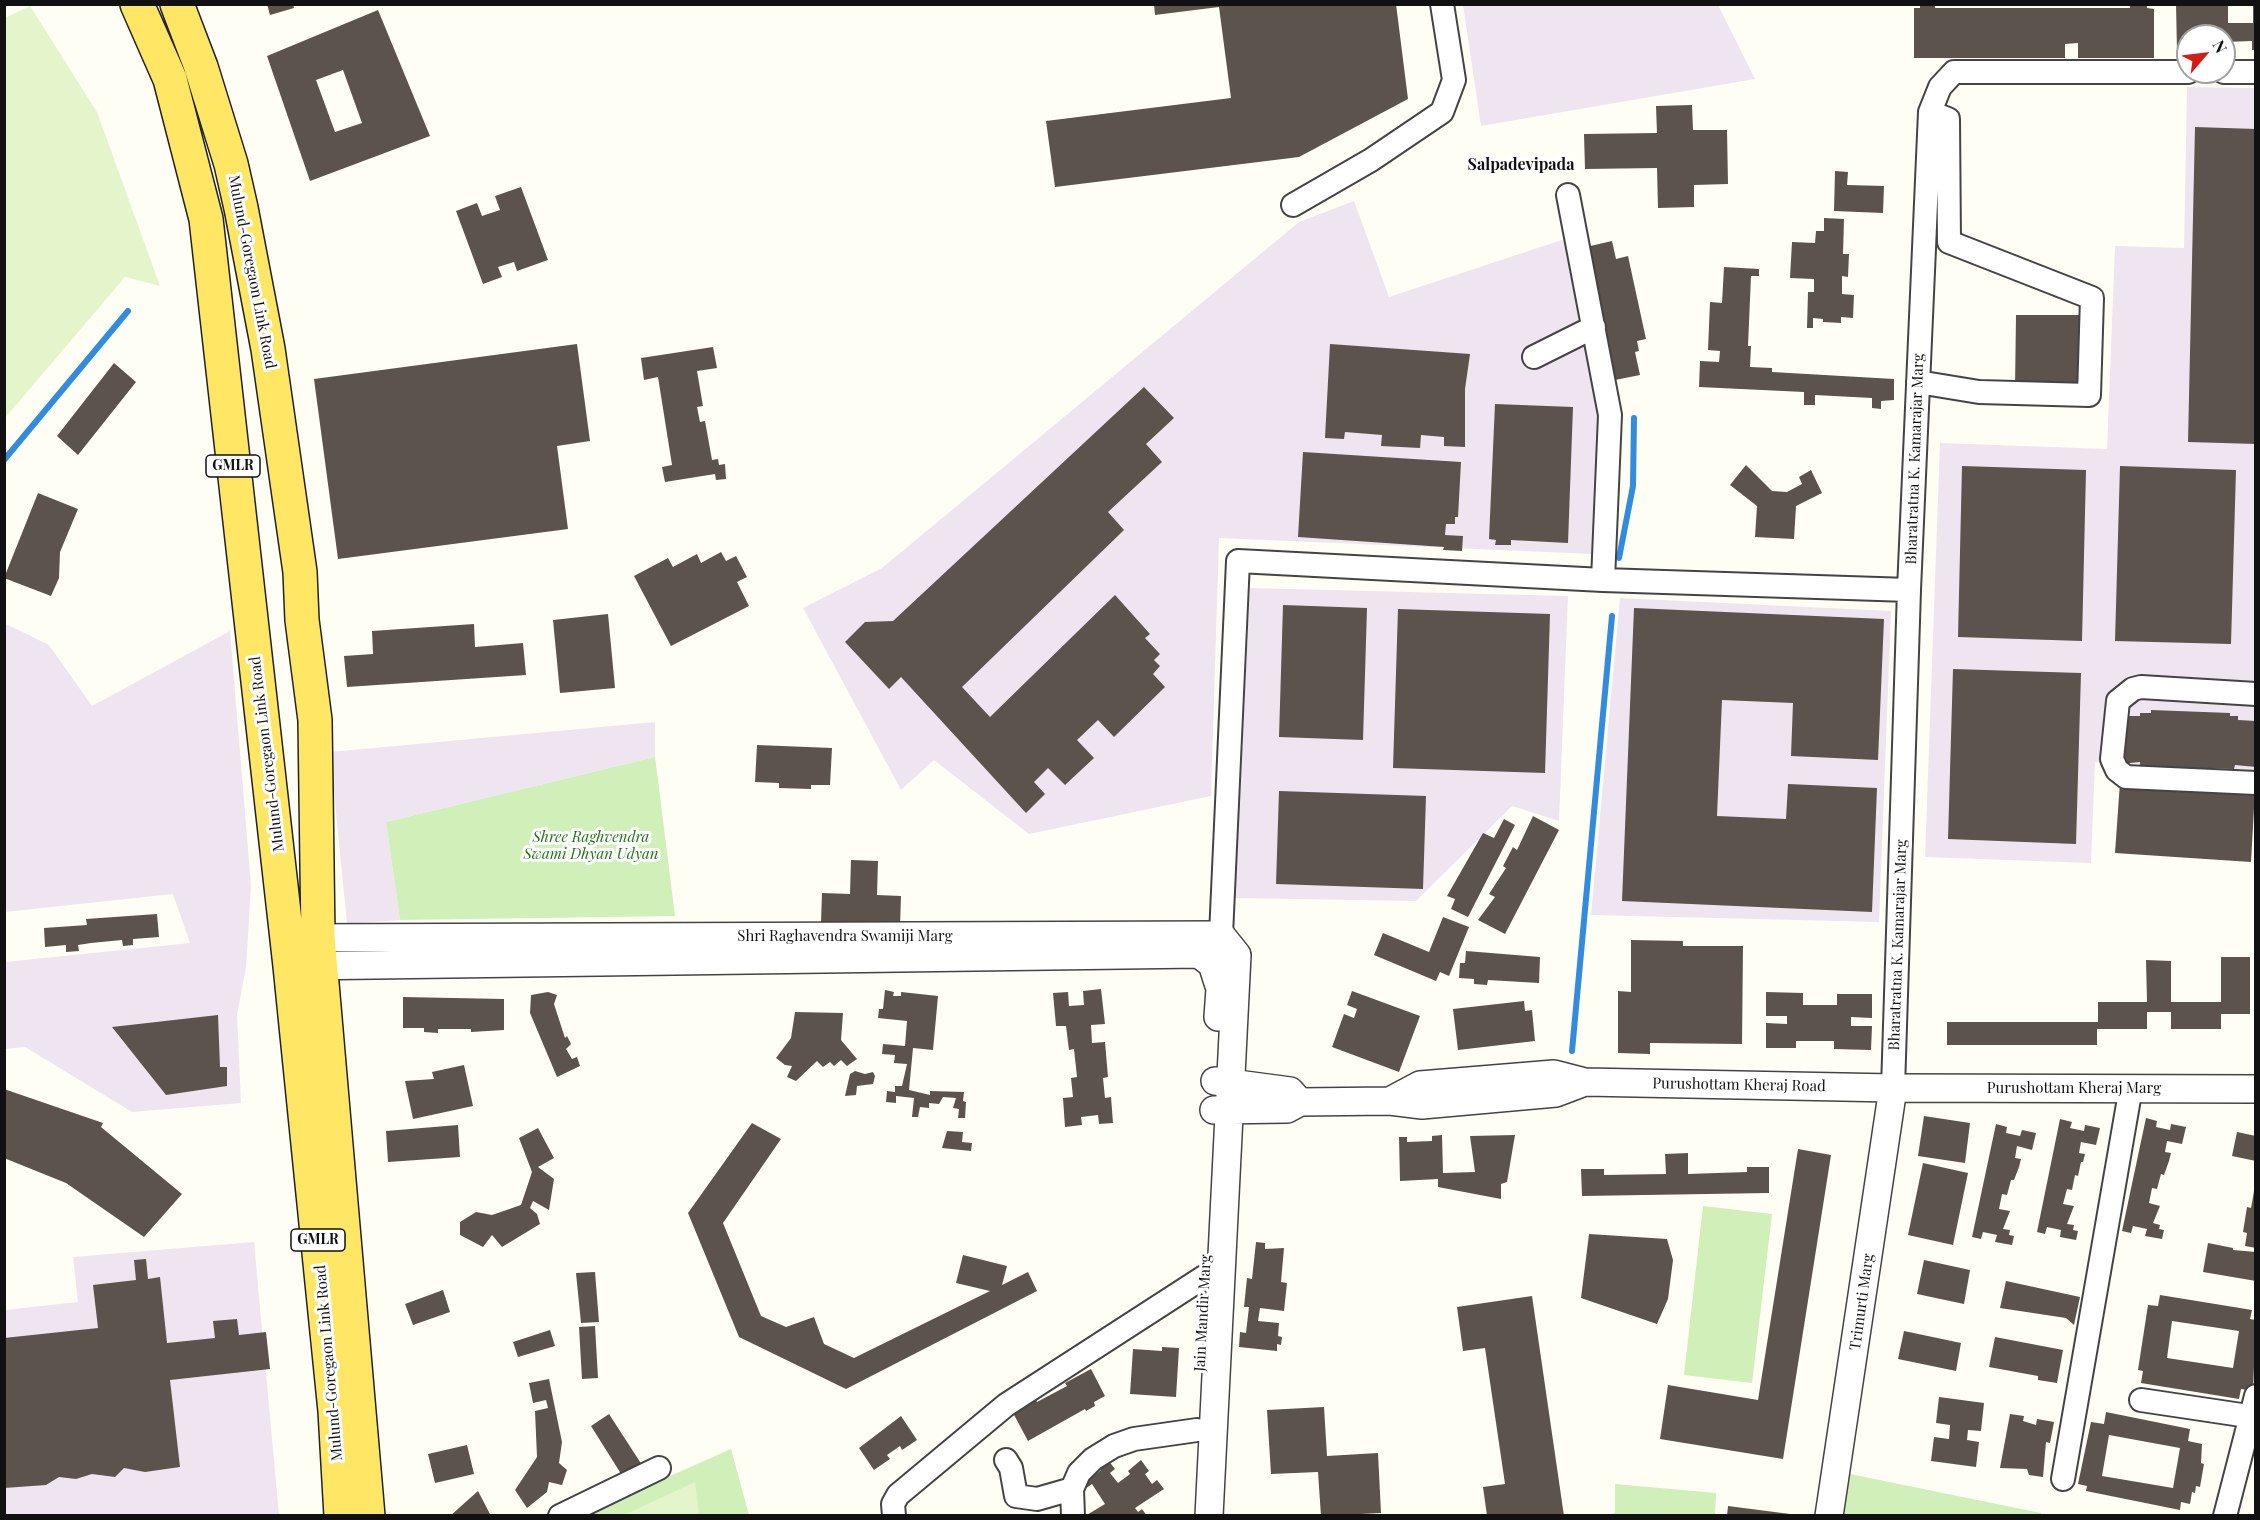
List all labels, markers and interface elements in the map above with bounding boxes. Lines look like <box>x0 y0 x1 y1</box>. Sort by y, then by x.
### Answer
north arrow <box>2176 24 2236 84</box>
text: N <box>2209 36 2233 56</box>
district label: Salpadevipada <box>1468 155 1574 175</box>
street label: Mulund-Goregaon Link Road <box>224 174 280 370</box>
street label: Bharatratna K. Kamarajar Marg <box>1902 353 1928 565</box>
road number: GMLR <box>206 455 260 477</box>
street label: Mulund-Goregaon Link Road <box>246 655 288 853</box>
park label: Shree Raghvendra Swami Dhyan Udyan <box>523 828 659 863</box>
street label: Bharatratna K. Kamarajar Marg <box>1885 839 1911 1051</box>
street label: Shri Raghavendra Swamiji Marg <box>737 927 953 945</box>
street label: Purushottam Kheraj Road <box>1652 1074 1826 1096</box>
street label: Purushottam Kheraj Marg <box>1987 1079 2161 1097</box>
road number: GMLR <box>291 1229 345 1251</box>
street label: Trimurti Marg <box>1846 1252 1878 1352</box>
street label: Jain Mandir Marg <box>1191 1254 1215 1372</box>
street label: Mulund-Goregaon Link Road <box>311 1264 347 1462</box>

